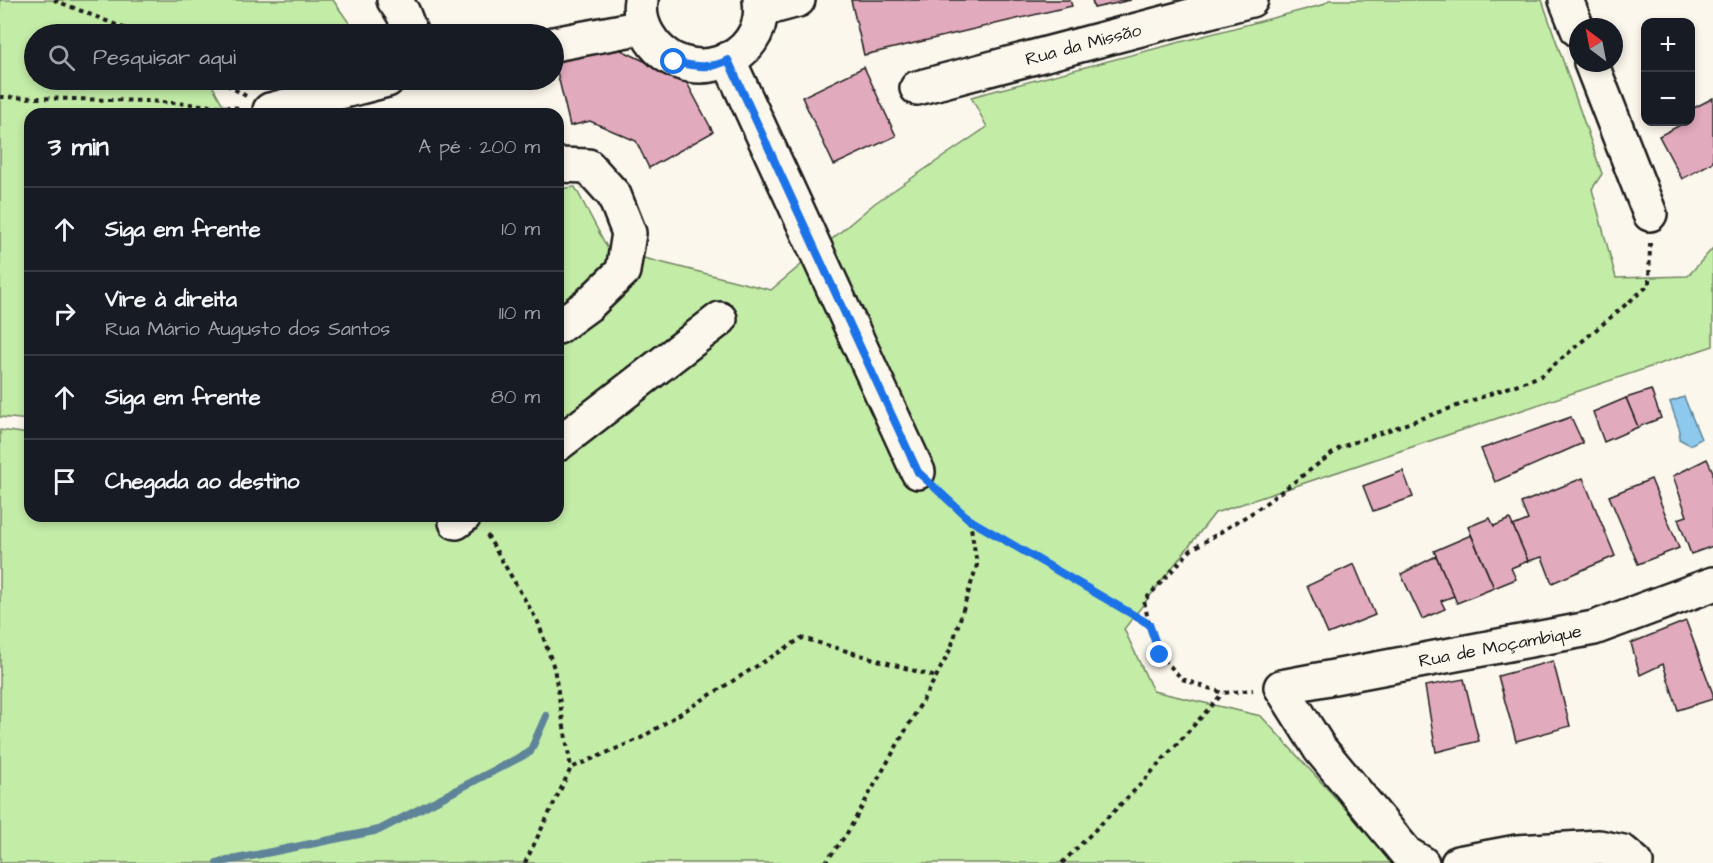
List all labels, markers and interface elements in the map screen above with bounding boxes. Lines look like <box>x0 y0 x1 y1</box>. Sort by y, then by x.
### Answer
street label: Rua da Missão <box>1023 17 1144 71</box>
north arrow <box>1569 18 1623 72</box>
map controls <box>1641 18 1695 126</box>
button: + <box>1641 18 1695 72</box>
search box <box>24 24 564 90</box>
icon: search <box>45 41 78 74</box>
text: Pesquisar aqui <box>93 42 236 73</box>
route start <box>660 48 686 74</box>
button: − <box>1641 72 1695 126</box>
text: 3 min <box>48 129 109 165</box>
text: A pé · 200 m <box>418 133 540 161</box>
icon: ahead <box>48 213 81 246</box>
text: Siga em frente <box>105 214 261 245</box>
text: 10 m <box>501 215 540 243</box>
text: Vire à direita <box>105 284 237 315</box>
icon: right <box>48 297 81 330</box>
text: 110 m <box>499 299 540 327</box>
text: Rua Mário Augusto dos Santos <box>105 315 390 343</box>
icon: ahead <box>48 381 81 414</box>
text: Siga em frente <box>105 382 261 413</box>
text: 80 m <box>491 383 540 411</box>
icon: arrive <box>48 465 81 498</box>
text: Chegada ao destino <box>105 466 299 497</box>
street label: Rua de Moçambique <box>1417 618 1584 673</box>
route end <box>1146 641 1172 667</box>

